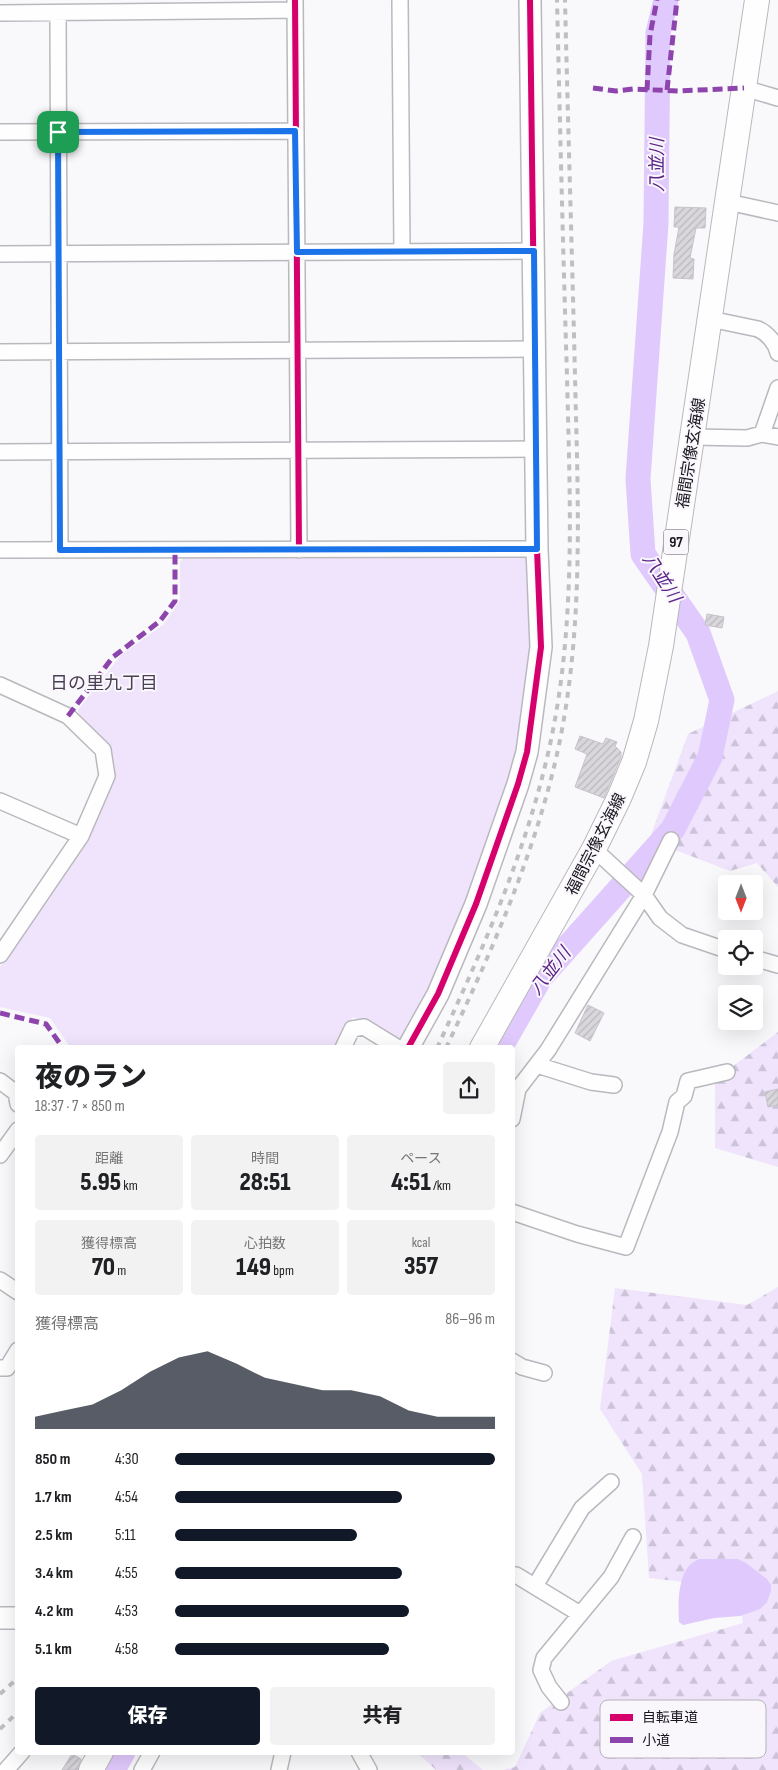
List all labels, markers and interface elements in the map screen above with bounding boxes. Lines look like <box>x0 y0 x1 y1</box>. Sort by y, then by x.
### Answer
pin <box>37 111 79 153</box>
icon: arrive <box>44 118 72 146</box>
water label: 八並川 <box>647 136 668 192</box>
street label: 福間宗像玄海線 <box>673 396 710 510</box>
road number: 97 <box>664 530 688 554</box>
water label: 八並川 <box>638 550 686 608</box>
district label: 日の里九丁目 <box>50 673 158 694</box>
street label: 福間宗像玄海線 <box>562 790 630 899</box>
north arrow <box>718 875 762 920</box>
map controls <box>718 875 763 1030</box>
button: locate <box>718 930 763 975</box>
water label: 八並川 <box>525 942 577 999</box>
button: layers <box>718 985 763 1030</box>
text: 夜のラン <box>35 1061 147 1094</box>
button: share <box>443 1062 495 1114</box>
text: 18:37 · 7 × 850 m <box>35 1097 125 1116</box>
text: 距離 <box>95 1150 123 1167</box>
text: 時間 <box>251 1150 279 1167</box>
text: ペース <box>400 1150 442 1167</box>
text: 5.95 <box>80 1167 121 1198</box>
text: 28:51 <box>239 1167 291 1198</box>
text: 4:51 <box>391 1167 431 1198</box>
text: km <box>121 1177 138 1194</box>
text: /km <box>431 1177 451 1194</box>
text: kcal <box>412 1234 430 1251</box>
text: 獲得標高 <box>81 1235 137 1252</box>
text: 心拍数 <box>244 1235 286 1252</box>
text: 357 <box>404 1251 438 1282</box>
text: 70 <box>92 1252 115 1283</box>
text: 149 <box>236 1252 271 1283</box>
text: m <box>115 1262 126 1279</box>
text: bpm <box>271 1262 294 1279</box>
text: 86–96 m <box>445 1310 495 1329</box>
text: 獲得標高 <box>35 1315 99 1334</box>
text: 850 m <box>35 1450 70 1469</box>
text: 4:30 <box>115 1450 139 1469</box>
text: 1.7 km <box>35 1488 72 1507</box>
text: 4:54 <box>115 1488 138 1507</box>
text: 2.5 km <box>35 1526 73 1545</box>
text: 5:11 <box>115 1526 136 1545</box>
text: 3.4 km <box>35 1564 73 1583</box>
text: 4:55 <box>115 1564 138 1583</box>
text: 4.2 km <box>35 1602 73 1621</box>
text: 4:53 <box>115 1602 138 1621</box>
text: 5.1 km <box>35 1640 72 1659</box>
text: 4:58 <box>115 1640 138 1659</box>
button: 保存 <box>35 1687 260 1745</box>
button: 共有 <box>270 1687 495 1745</box>
legend <box>600 1700 766 1758</box>
text: 自転車道 <box>642 1709 698 1726</box>
text: 小道 <box>642 1732 670 1749</box>

